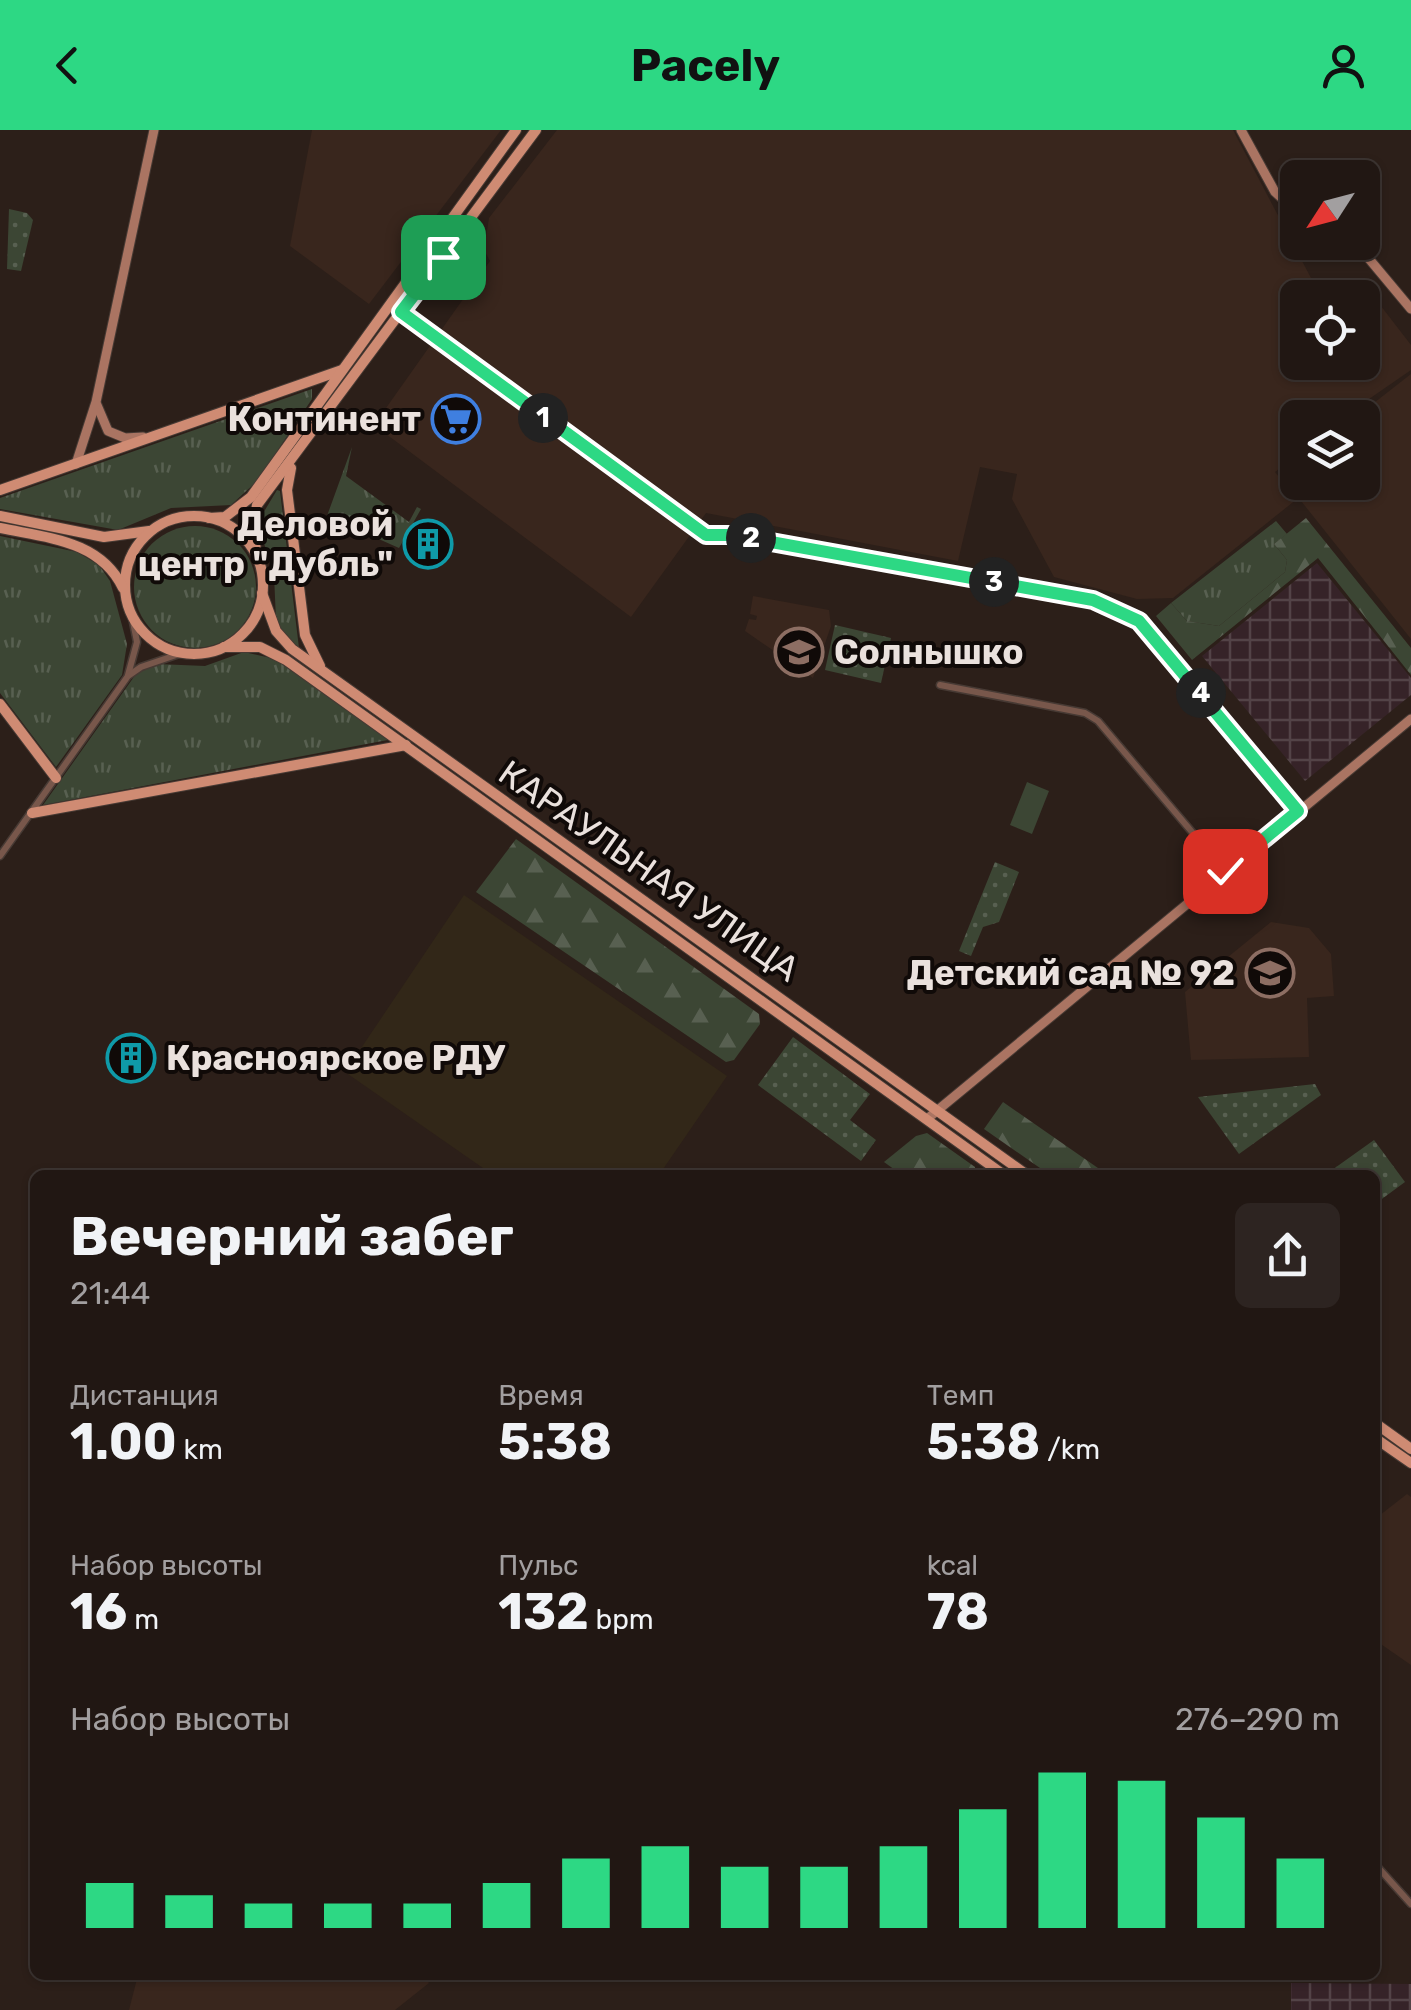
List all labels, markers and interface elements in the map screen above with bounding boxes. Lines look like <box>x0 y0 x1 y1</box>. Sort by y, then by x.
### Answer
icon: back <box>40 38 95 93</box>
icon: person <box>1316 38 1371 93</box>
text: Pacely <box>631 39 780 92</box>
north arrow <box>1280 160 1380 260</box>
map controls <box>1280 160 1380 500</box>
pin <box>401 215 486 300</box>
icon: arrive <box>416 230 471 285</box>
button: locate <box>1280 280 1380 380</box>
supermarket icon: Континент <box>430 393 482 445</box>
pin: 1 <box>518 393 568 443</box>
place label: Континент <box>228 398 421 440</box>
button: layers <box>1280 400 1380 500</box>
text: 1 <box>536 401 550 434</box>
place label: Деловой центр "Дубль" <box>138 503 393 585</box>
pin: 2 <box>726 513 776 563</box>
building icon: Деловой центр "Дубль" <box>402 518 454 570</box>
text: 2 <box>742 521 760 554</box>
pin: 3 <box>969 557 1019 607</box>
text: 3 <box>985 565 1003 598</box>
school or university icon: Солнышко <box>773 626 825 678</box>
place label: Солнышко <box>834 631 1024 673</box>
pin: 4 <box>1176 668 1226 718</box>
text: 4 <box>1191 676 1211 709</box>
street label: КАРАУЛЬНАЯ УЛИЦА <box>491 752 807 990</box>
pin <box>1183 829 1268 914</box>
icon: check <box>1198 844 1253 899</box>
school or university icon: Детский сад № 92 <box>1244 947 1296 999</box>
place label: Детский сад № 92 <box>907 952 1235 994</box>
building icon: Красноярское РДУ <box>105 1032 157 1084</box>
place label: Красноярское РДУ <box>166 1037 506 1079</box>
button: share <box>1235 1203 1340 1308</box>
text: Вечерний забег <box>70 1204 514 1269</box>
text: 21:44 <box>70 1274 150 1312</box>
text: Дистанция <box>70 1379 219 1412</box>
text: Время <box>498 1379 584 1412</box>
text: Темп <box>927 1379 994 1412</box>
text: 1.00 <box>70 1412 177 1472</box>
text: 5:38 <box>498 1412 612 1472</box>
text: 5:38 <box>927 1412 1040 1472</box>
text: km <box>177 1433 223 1466</box>
text: /km <box>1040 1433 1100 1466</box>
text: Набор высоты <box>70 1549 263 1582</box>
text: Пульс <box>498 1549 579 1582</box>
text: kcal <box>927 1549 978 1582</box>
text: 16 <box>70 1582 127 1642</box>
text: 132 <box>498 1582 589 1642</box>
text: 78 <box>927 1582 989 1642</box>
text: m <box>127 1603 159 1636</box>
text: bpm <box>589 1603 654 1636</box>
text: Набор высоты <box>70 1700 290 1738</box>
text: 276–290 m <box>1175 1700 1340 1738</box>

